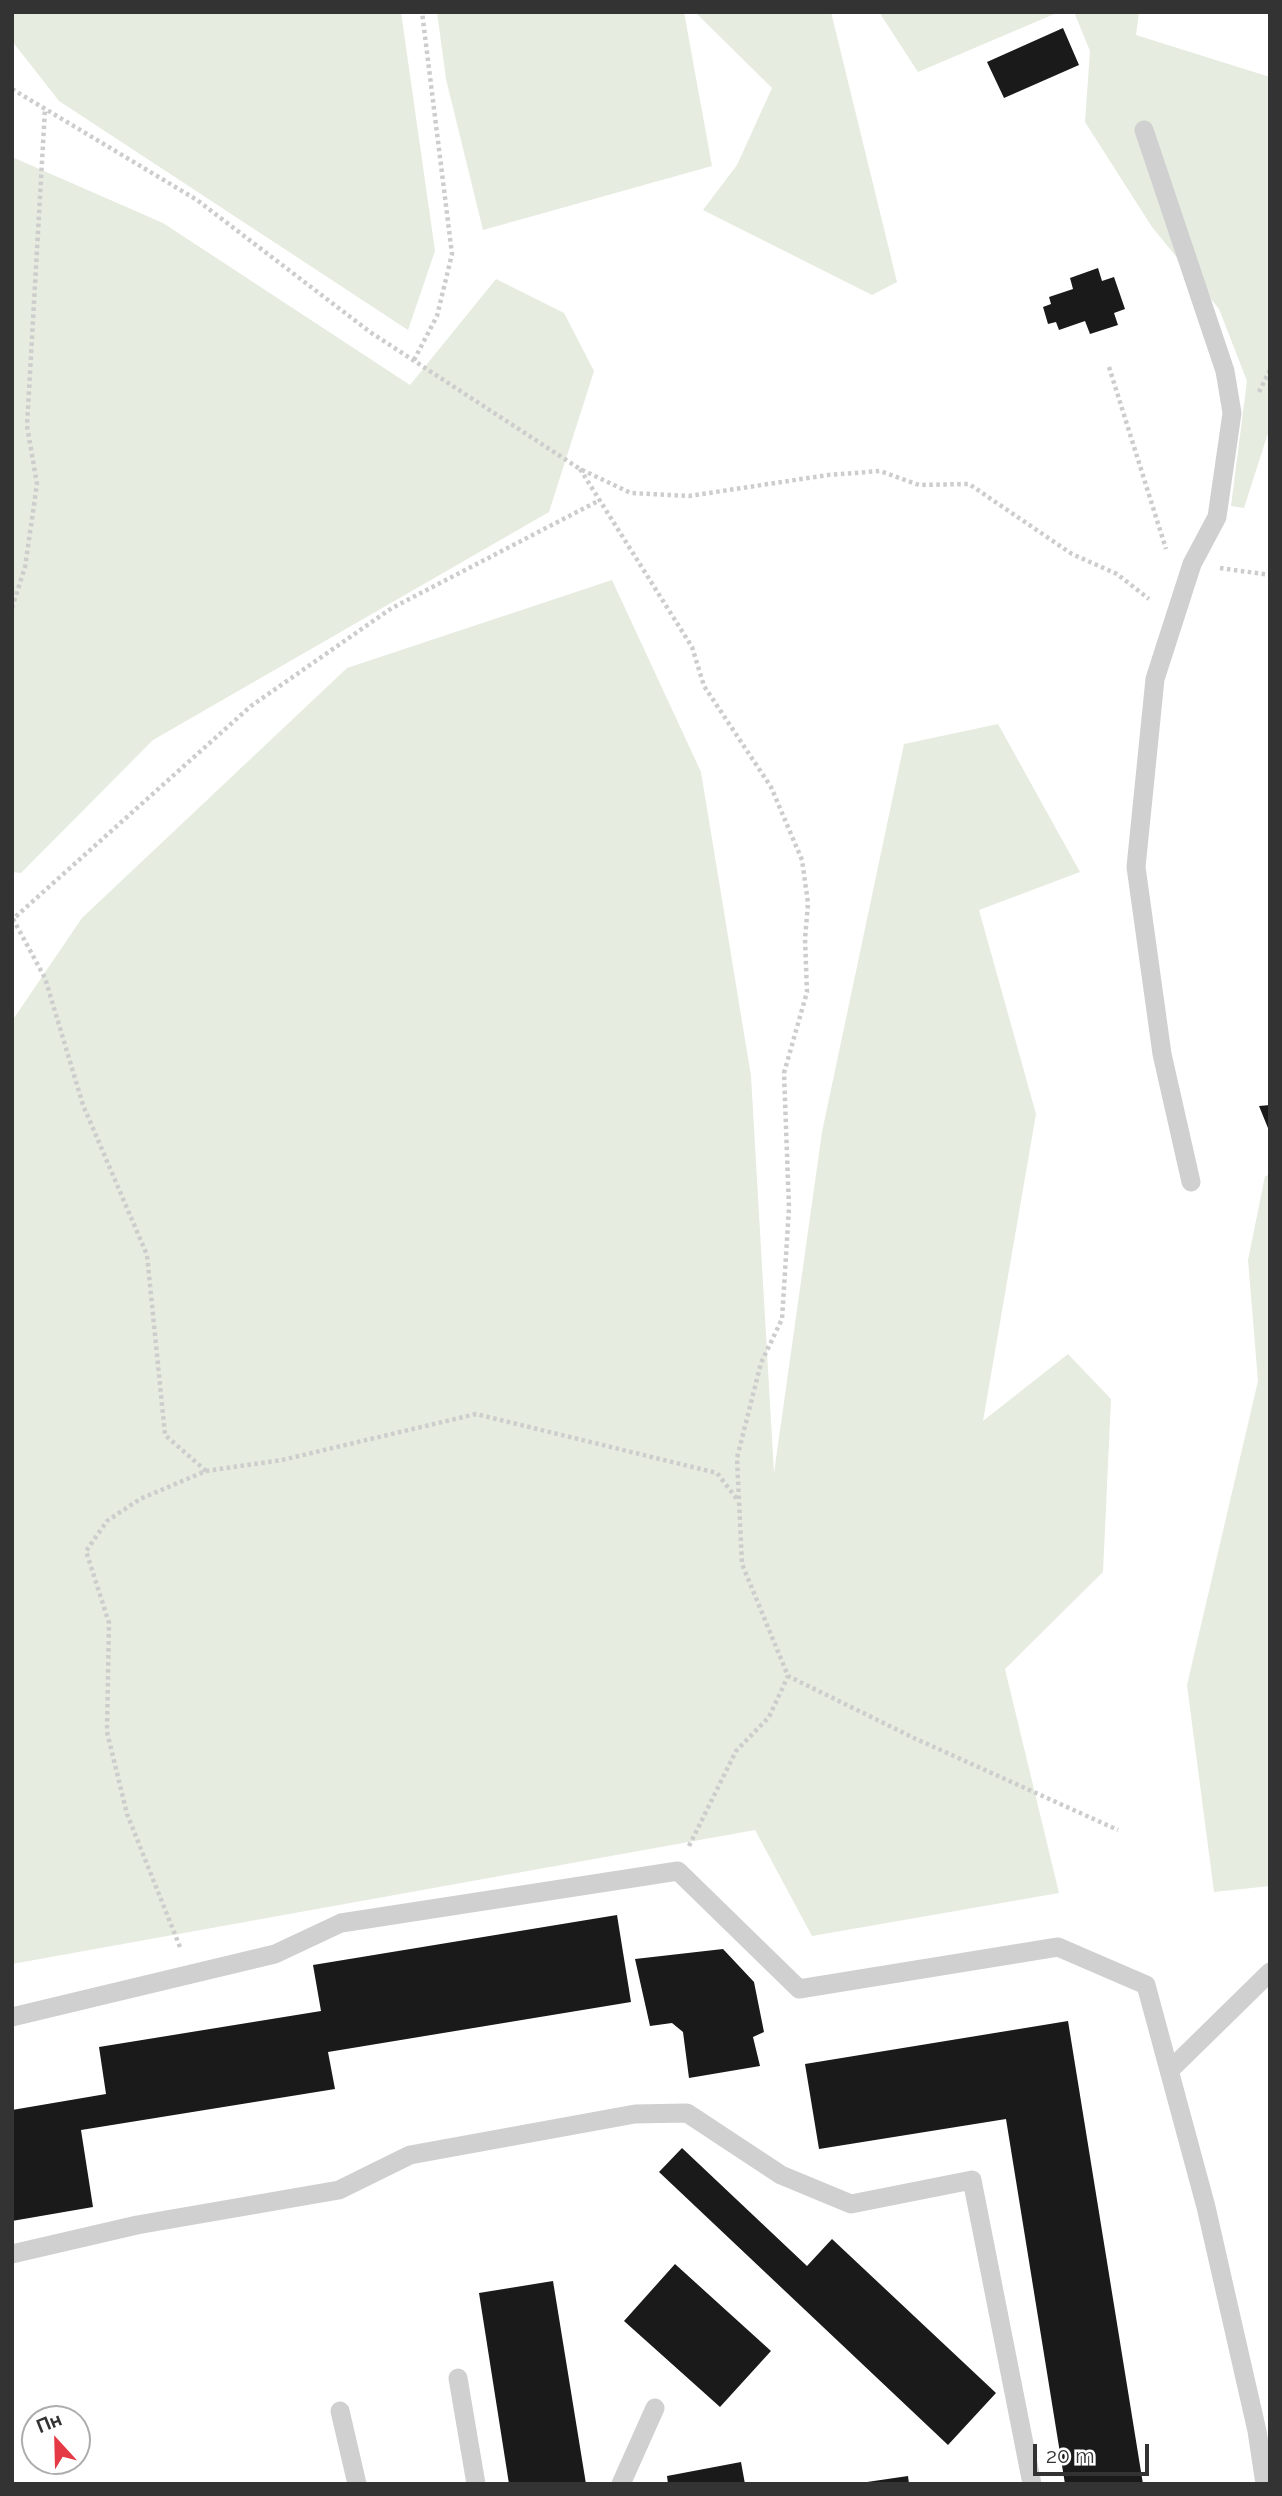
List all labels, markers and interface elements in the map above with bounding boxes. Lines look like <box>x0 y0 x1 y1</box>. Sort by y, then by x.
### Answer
north arrow <box>21 2405 91 2475</box>
text: Пн <box>33 2407 65 2437</box>
scale bar <box>1037 2430 1152 2474</box>
text: 20 m <box>1046 2443 1094 2468</box>

